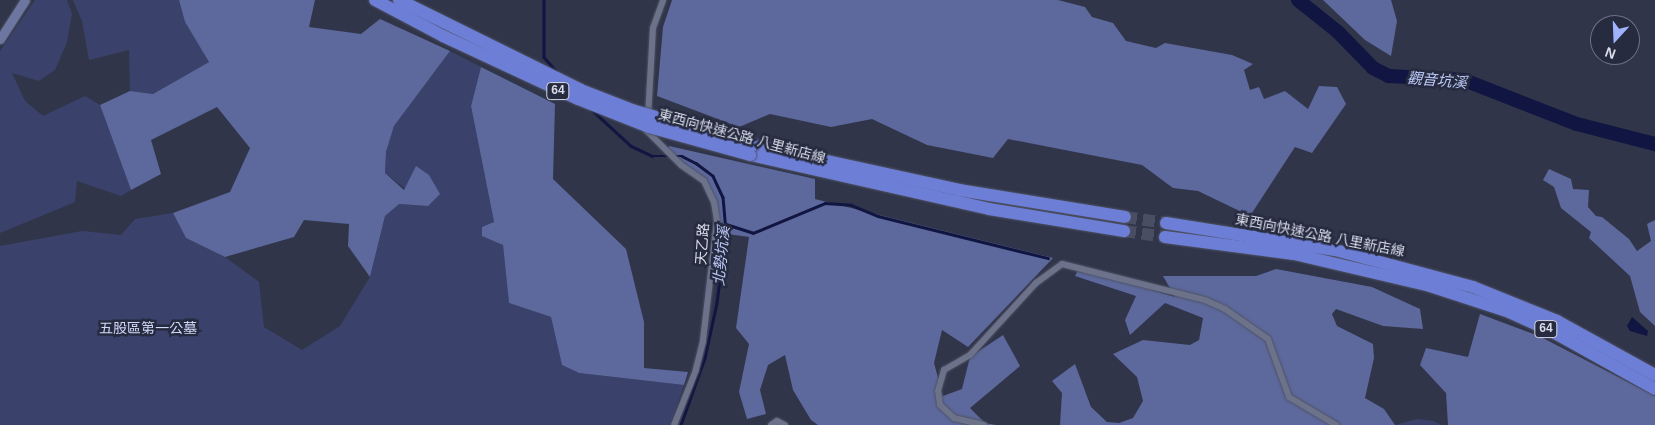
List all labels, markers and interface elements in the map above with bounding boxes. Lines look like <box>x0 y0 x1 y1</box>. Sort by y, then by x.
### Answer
north arrow <box>1590 15 1640 65</box>
text: N <box>1603 44 1618 62</box>
water label: 觀音坑溪 <box>1406 68 1468 92</box>
road number: 64 <box>546 82 570 100</box>
street label: 東西向快速公路 八里新店線 <box>657 106 827 166</box>
street label: 東西向快速公路 八里新店線 <box>1234 210 1406 260</box>
street label: 天乙路 <box>692 222 712 266</box>
water label: 北勢坑溪 <box>709 225 733 287</box>
park label: 五股區第一公墓 <box>99 320 197 336</box>
road number: 64 <box>1534 320 1558 338</box>

